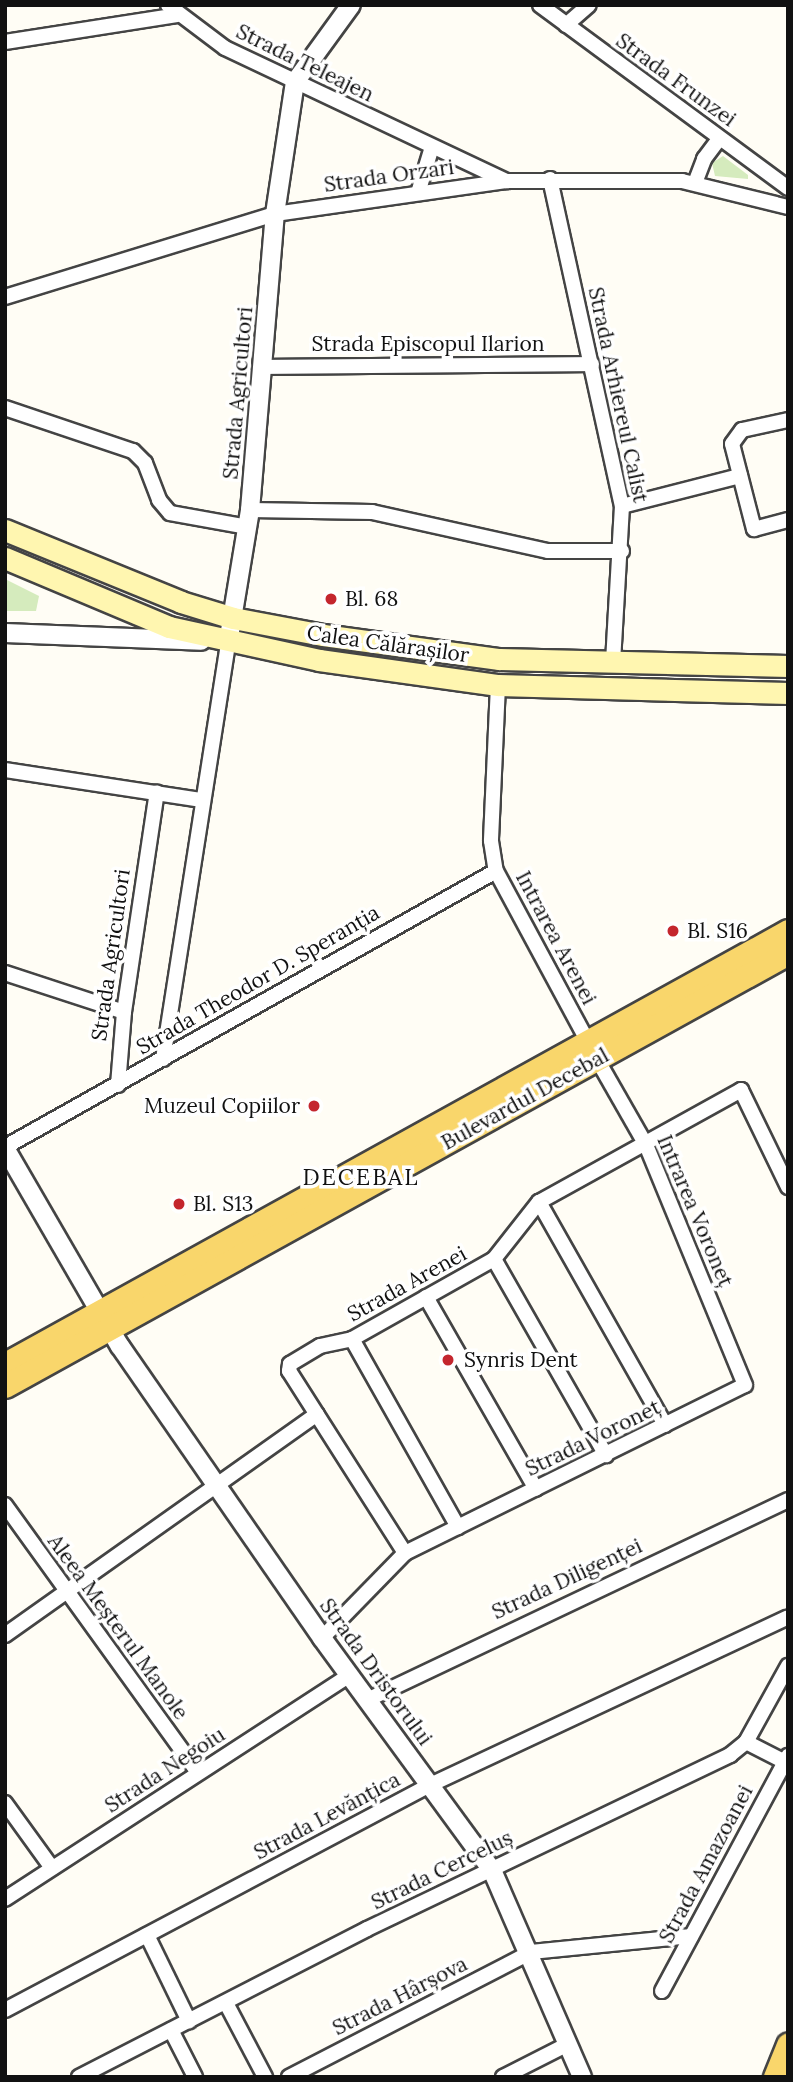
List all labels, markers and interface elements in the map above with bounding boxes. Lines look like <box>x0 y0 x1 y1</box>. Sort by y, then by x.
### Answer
street label: Strada Teleajen <box>232 19 378 107</box>
street label: Strada Frunzei <box>611 28 741 132</box>
street label: Strada Orzari <box>322 154 456 198</box>
street label: Strada Arhiereul Calist <box>583 285 653 505</box>
street label: Strada Agricultori <box>218 306 258 480</box>
street label: Strada Episcopul Ilarion <box>312 331 544 357</box>
place label: Bl. 68 <box>345 586 398 612</box>
marker: Bl. 68 <box>323 591 339 607</box>
street label: Calea Călărașilor <box>305 620 471 668</box>
street label: Strada Agricultori <box>86 867 136 1043</box>
street label: Intrarea Arenei <box>510 867 602 1009</box>
street label: Strada Theodor D. Speranția <box>132 900 384 1060</box>
place label: Bl. S16 <box>687 918 748 944</box>
marker: Bl. S16 <box>665 923 681 939</box>
street label: Bulevardul Decebal <box>437 1043 613 1155</box>
place label: Muzeul Copiilor <box>144 1093 300 1119</box>
marker: Muzeul Copiilor <box>306 1098 322 1114</box>
street label: Intrarea Voroneț <box>652 1131 738 1291</box>
district label: DECEBAL <box>303 1163 419 1191</box>
place label: Bl. S13 <box>193 1191 254 1217</box>
marker: Bl. S13 <box>171 1196 187 1212</box>
street label: Strada Arenei <box>343 1241 471 1327</box>
place label: Synris Dent <box>464 1347 578 1373</box>
marker: Synris Dent <box>438 1350 458 1370</box>
street label: Strada Voroneț <box>521 1394 665 1482</box>
street label: Aleea Meșterul Manole <box>42 1530 194 1724</box>
street label: Strada Diligenței <box>488 1533 646 1625</box>
street label: Strada Dristorului <box>314 1594 438 1750</box>
street label: Strada Negoiu <box>100 1722 230 1818</box>
street label: Strada Levănțica <box>250 1767 404 1865</box>
street label: Strada Amazoanei <box>654 1781 758 1947</box>
street label: Strada Cerceluș <box>367 1825 517 1915</box>
street label: Strada Hârșova <box>328 1951 472 2041</box>

